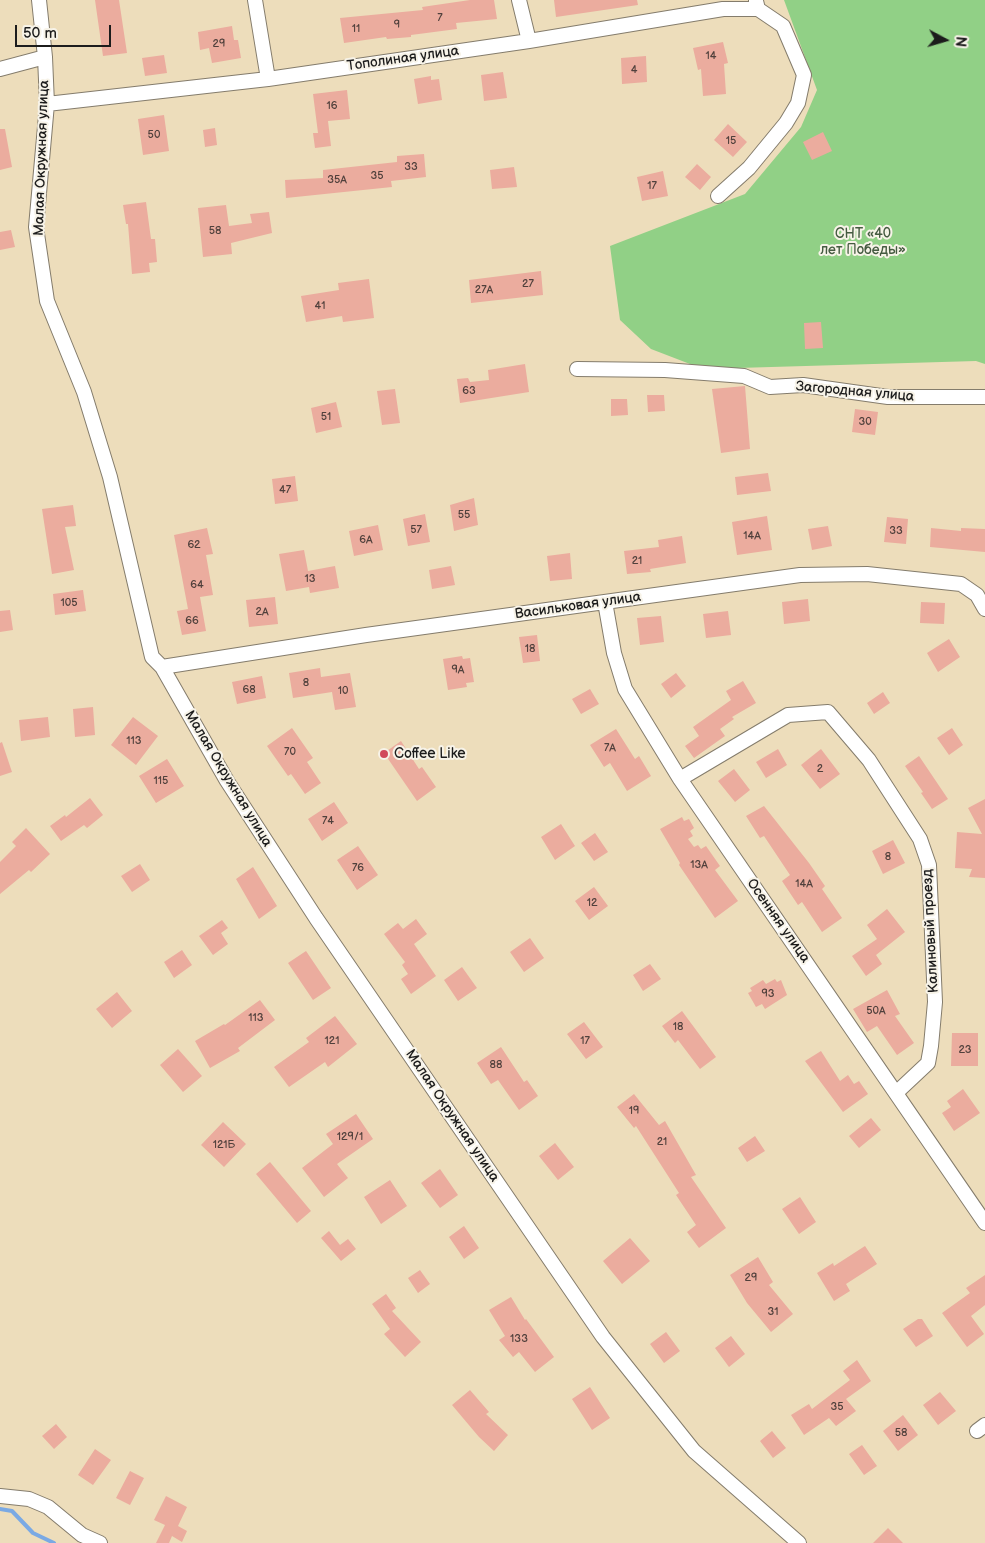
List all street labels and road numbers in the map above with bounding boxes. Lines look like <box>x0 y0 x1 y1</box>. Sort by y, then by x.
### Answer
street label: Тополиная улица <box>346 43 460 75</box>
street label: Малая Окружная улица <box>31 80 53 236</box>
street label: Загородная улица <box>795 378 915 406</box>
street label: Васильковая улица <box>514 589 642 623</box>
street label: Малая Окружная улица <box>181 708 275 850</box>
street label: Калиновый проезд <box>919 869 943 993</box>
street label: Осенняя улица <box>743 876 813 966</box>
street label: Малая Окружная улица <box>401 1047 503 1185</box>

